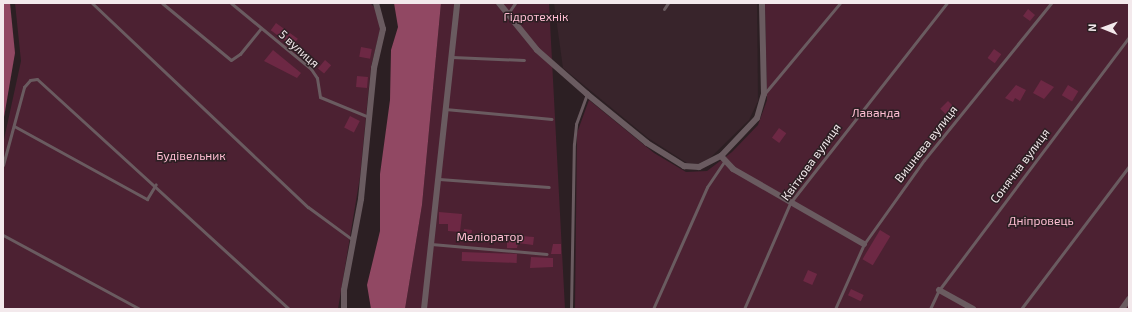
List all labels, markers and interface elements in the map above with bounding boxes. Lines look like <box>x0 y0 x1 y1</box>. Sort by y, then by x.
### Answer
north arrow <box>1084 8 1124 48</box>
park label: Гідротехнік <box>504 10 568 24</box>
text: N <box>1085 24 1098 32</box>
street label: 5 вулиця <box>276 27 322 71</box>
street label: Вишнева вулиця <box>892 103 960 185</box>
park label: Лаванда <box>852 106 900 120</box>
street label: Квіткова вулиця <box>778 121 844 203</box>
street label: Сонячна вулиця <box>987 126 1053 206</box>
park label: Будівельник <box>156 149 226 163</box>
park label: Дніпровець <box>1008 214 1074 228</box>
park label: Меліоратор <box>457 230 523 244</box>

